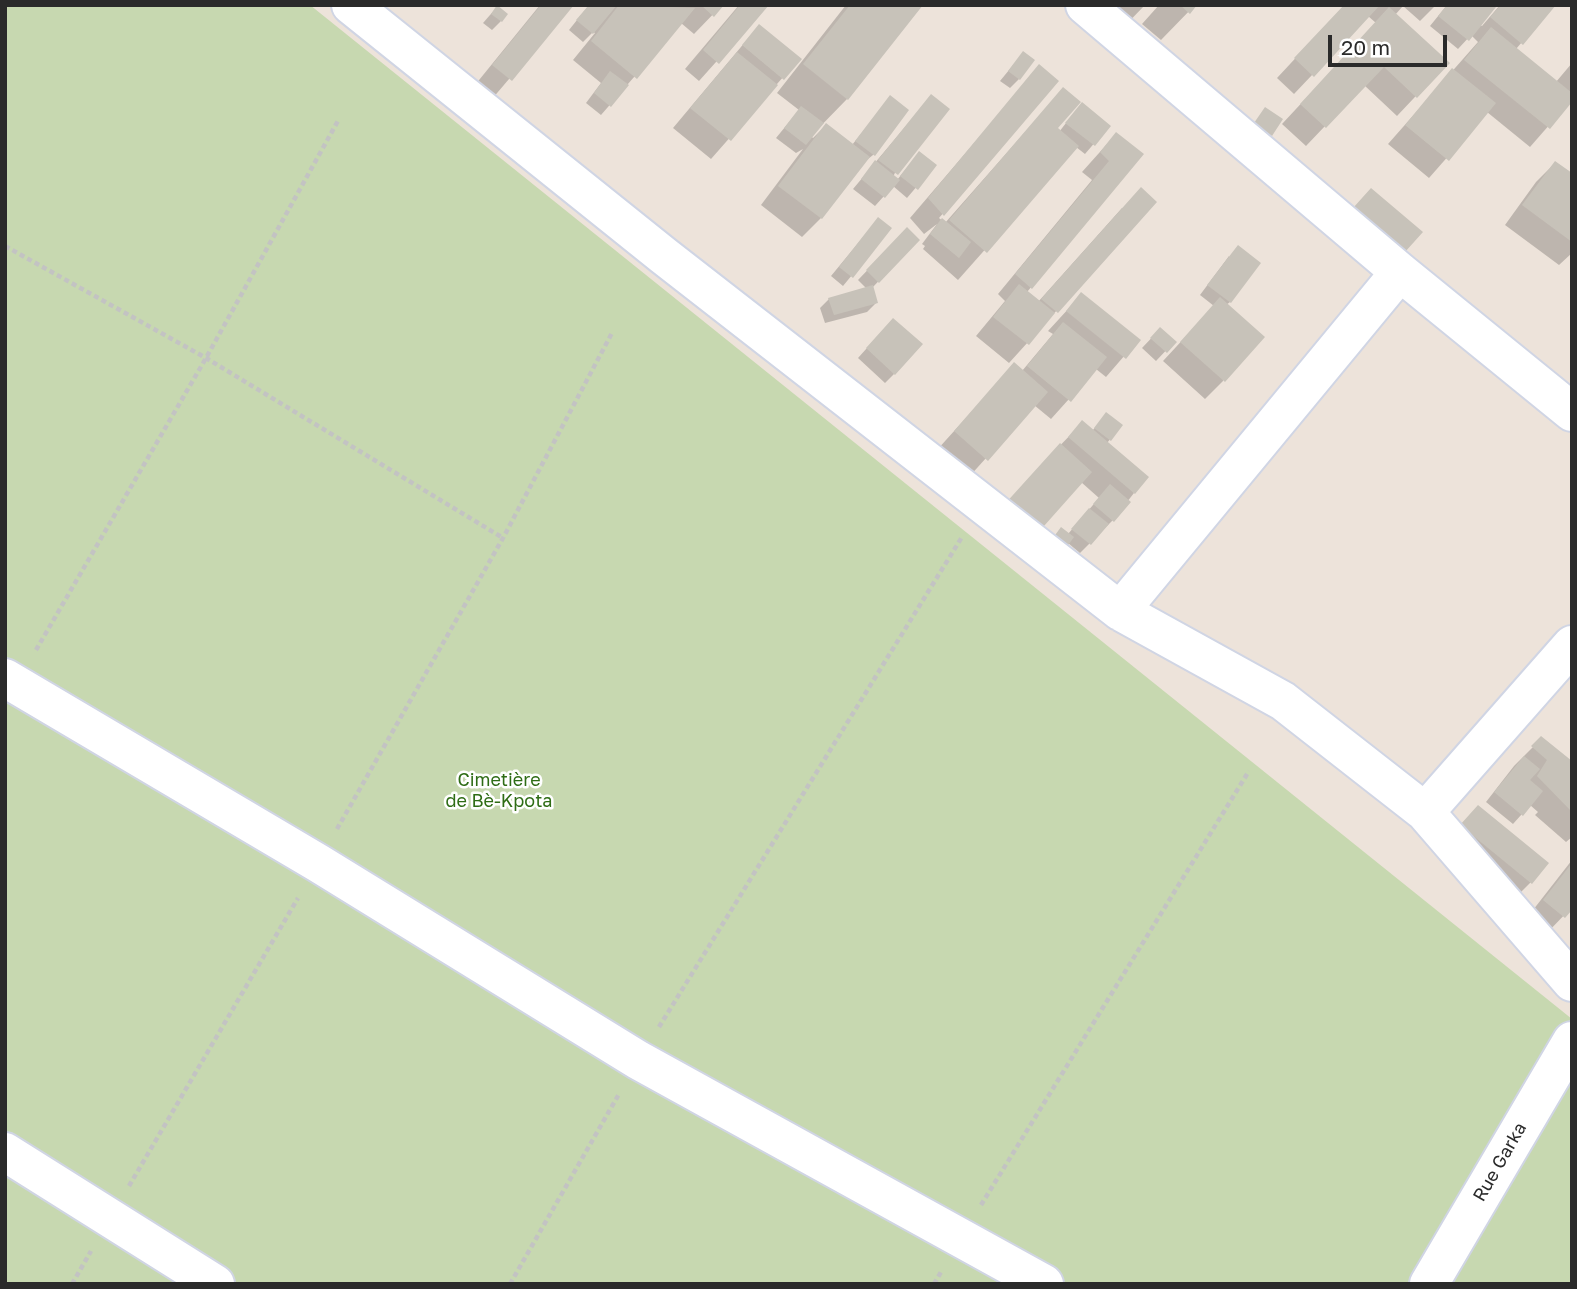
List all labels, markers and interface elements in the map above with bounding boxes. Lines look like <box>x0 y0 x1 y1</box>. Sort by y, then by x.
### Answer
scale bar <box>1332 21 1451 65</box>
text: 20 m <box>1341 34 1390 60</box>
park label: Cimetière de Bè-Kpota <box>445 769 553 812</box>
street label: Rue Garka <box>1469 1119 1531 1205</box>

